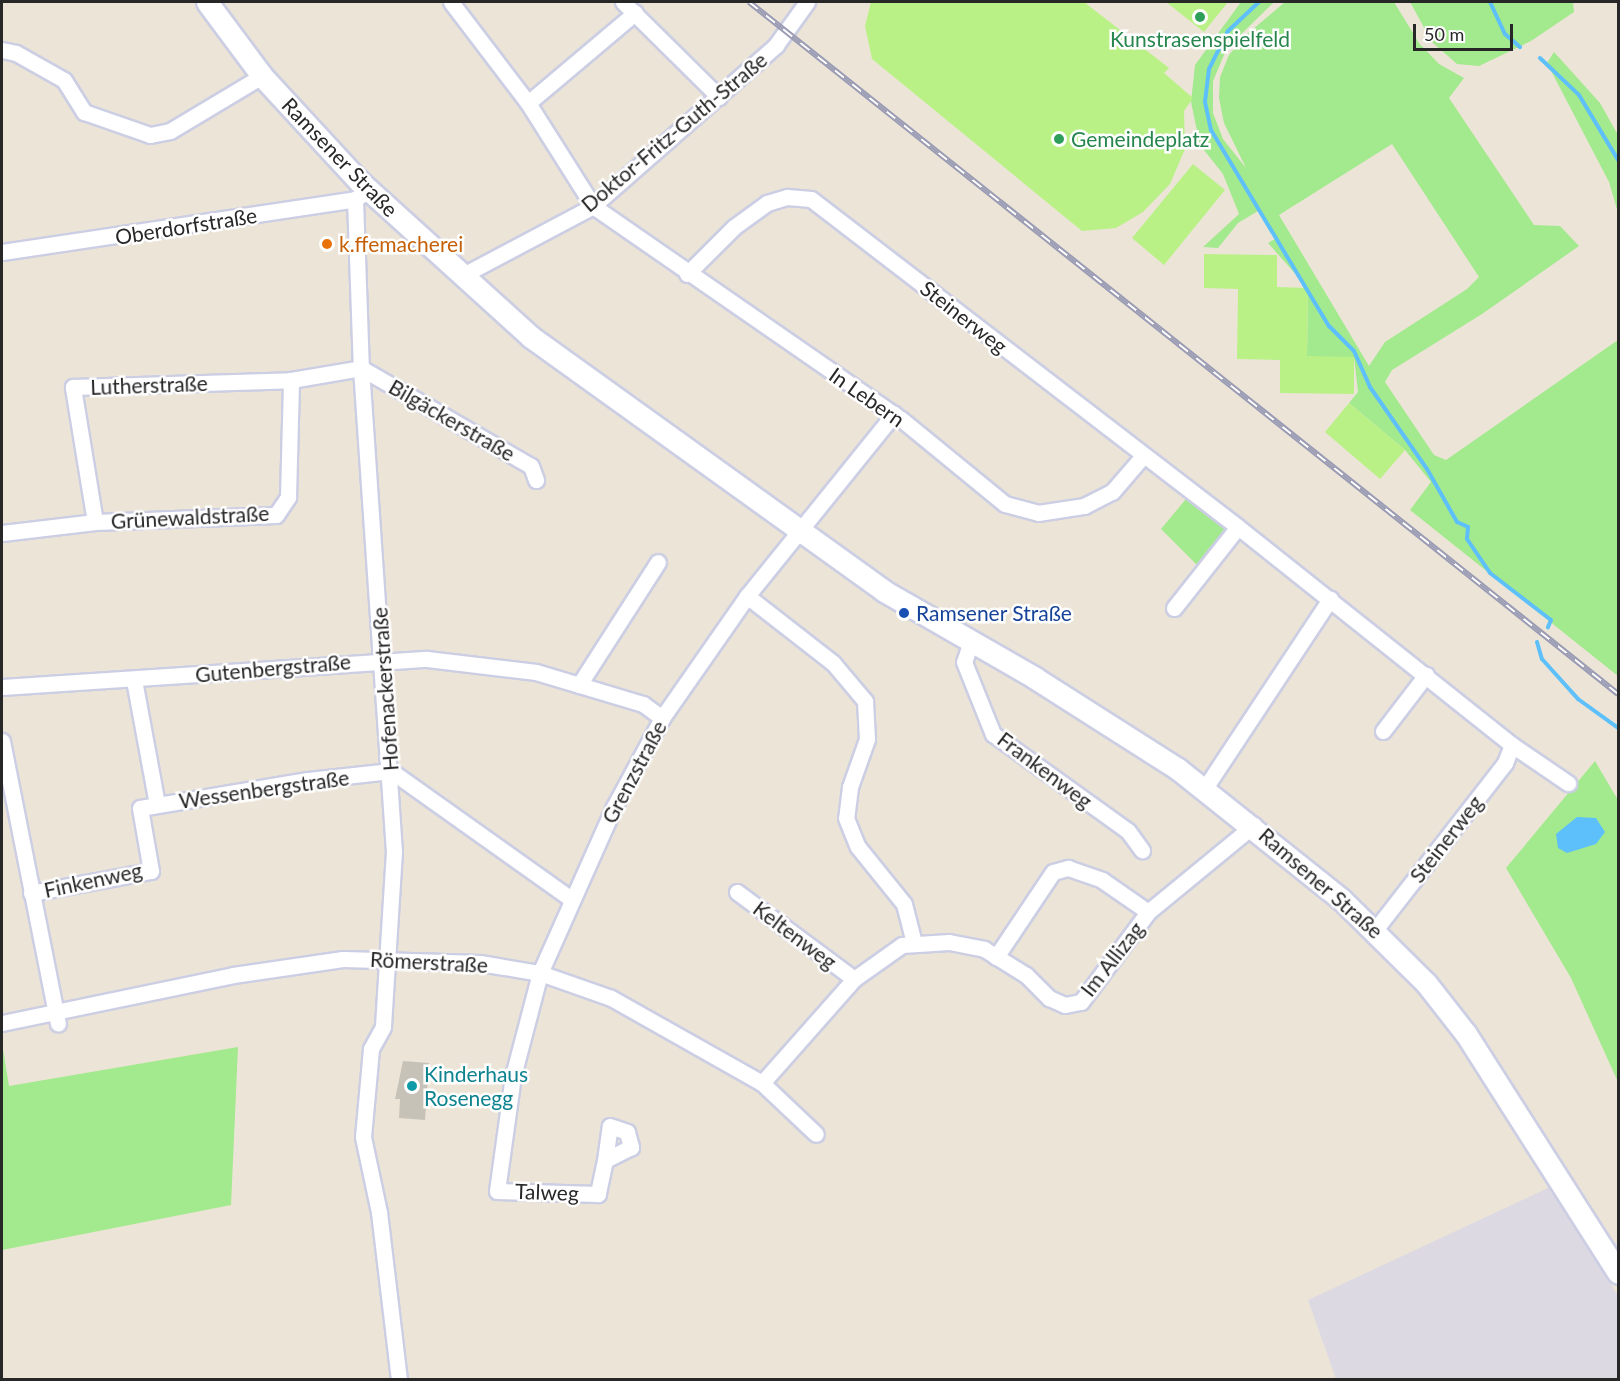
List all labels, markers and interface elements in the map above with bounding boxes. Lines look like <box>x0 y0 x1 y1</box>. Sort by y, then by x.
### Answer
marker: Kunstrasenspielfeld <box>1193 10 1207 24</box>
scale bar <box>1416 12 1516 50</box>
text: 50 m <box>1424 23 1464 45</box>
place label: Kunstrasenspielfeld <box>1110 26 1290 52</box>
street label: Doktor-Fritz-Guth-Straße <box>576 47 772 217</box>
street label: Ramsener Straße <box>277 92 403 222</box>
place label: Gemeindeplatz <box>1071 126 1209 152</box>
marker: Gemeindeplatz <box>1052 132 1066 146</box>
street label: Oberdorfstraße <box>113 202 259 250</box>
place label: k.ffemacherei <box>339 231 463 257</box>
marker: k.ffemacherei <box>320 237 334 251</box>
street label: Steinerweg <box>916 275 1012 359</box>
street label: In Lebern <box>824 362 910 432</box>
street label: Lutherstraße <box>90 370 208 400</box>
street label: Bilgäckerstraße <box>385 374 519 466</box>
street label: Grünewaldstraße <box>110 500 270 534</box>
place label: Ramsener Straße <box>916 600 1072 626</box>
street label: Hofenackerstraße <box>367 606 403 772</box>
marker: Ramsener Straße <box>897 606 911 620</box>
street label: Gutenbergstraße <box>194 649 352 687</box>
street label: Grenzstraße <box>596 716 672 828</box>
street label: Frankenweg <box>993 726 1097 814</box>
street label: Wessenbergstraße <box>177 765 351 813</box>
street label: Steinerweg <box>1404 791 1488 887</box>
street label: Ramsener Straße <box>1254 822 1388 944</box>
street label: Finkenweg <box>42 857 144 903</box>
street label: Keltenweg <box>748 896 842 974</box>
street label: Im Allizag <box>1075 916 1149 1002</box>
street label: Römerstraße <box>369 946 489 978</box>
place label: Kinderhaus Rosenegg <box>424 1061 528 1111</box>
marker: Kinderhaus Rosenegg <box>405 1079 419 1093</box>
street label: Talweg <box>515 1178 579 1206</box>

